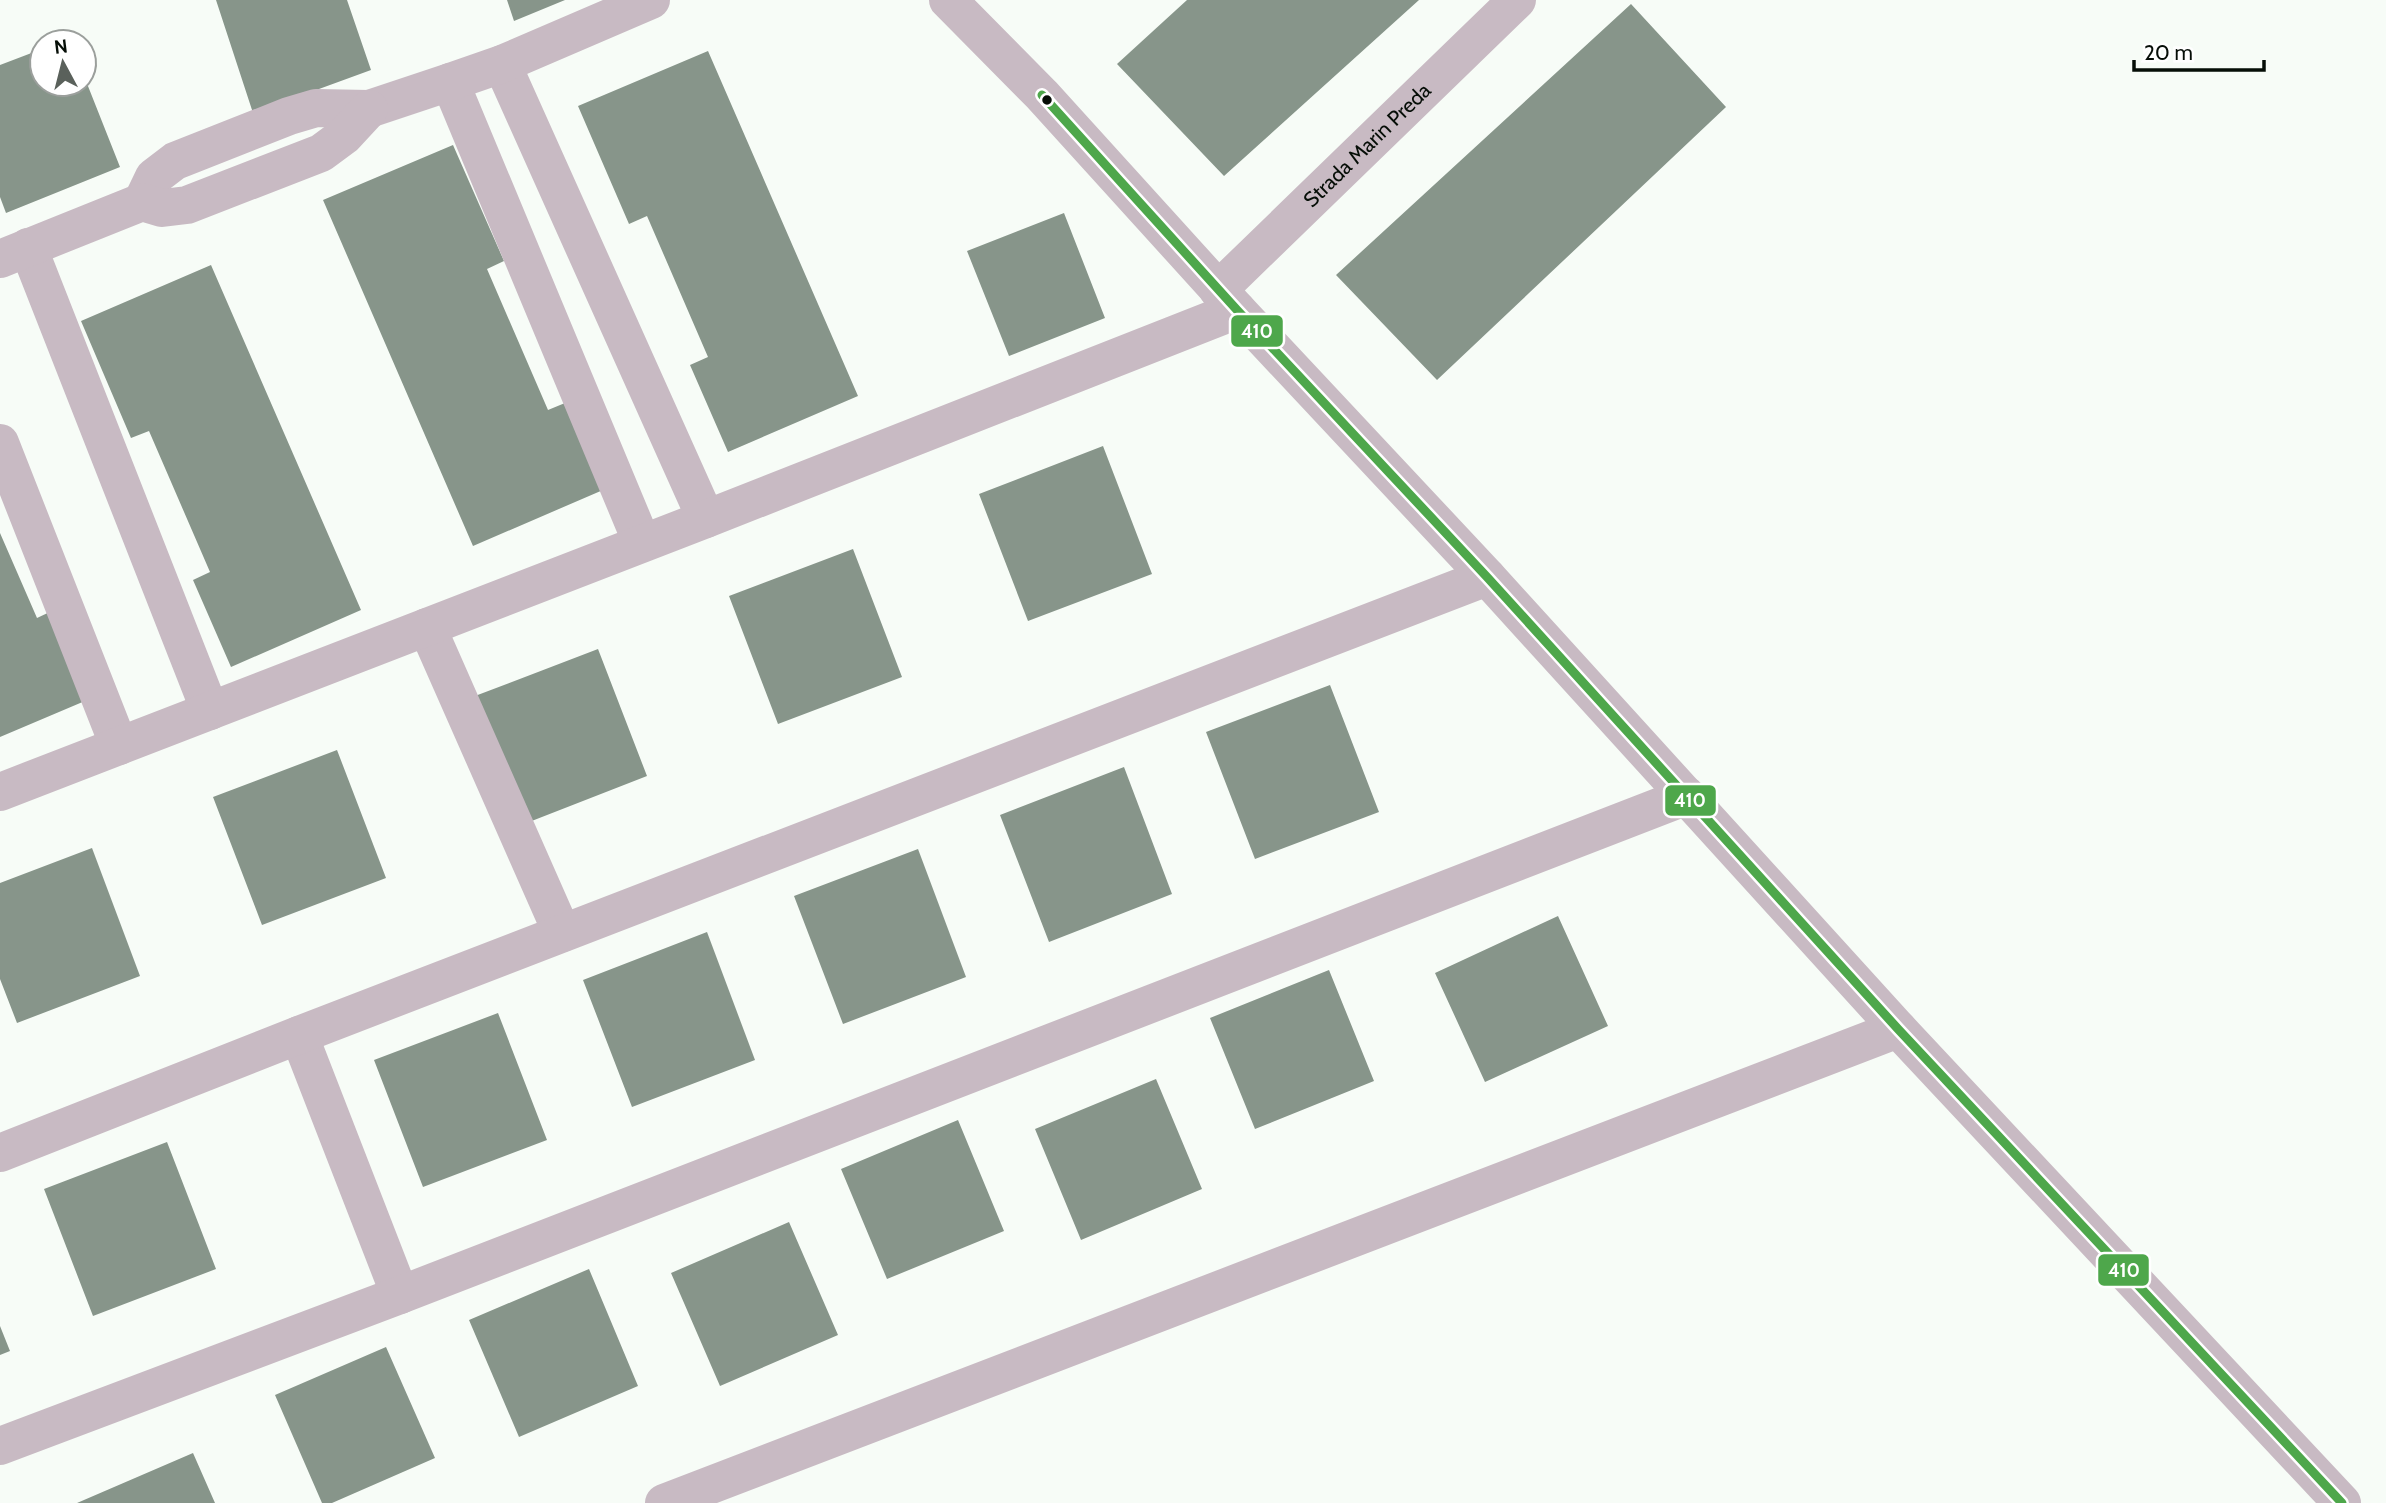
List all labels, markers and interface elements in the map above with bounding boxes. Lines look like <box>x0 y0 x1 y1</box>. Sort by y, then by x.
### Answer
north arrow <box>28 28 98 98</box>
scale bar <box>2134 28 2264 72</box>
text: N <box>53 34 69 59</box>
text: 20 m <box>2144 40 2193 65</box>
street label: Strada Marin Preda <box>1298 78 1436 212</box>
unlabelled marker <box>1040 93 1054 107</box>
line badge: 410 <box>1230 314 1284 348</box>
text: 410 <box>1241 320 1273 343</box>
line badge: 410 <box>1664 784 1717 817</box>
text: 410 <box>1674 789 1706 812</box>
line badge: 410 <box>2097 1253 2150 1287</box>
text: 410 <box>2108 1259 2140 1282</box>

